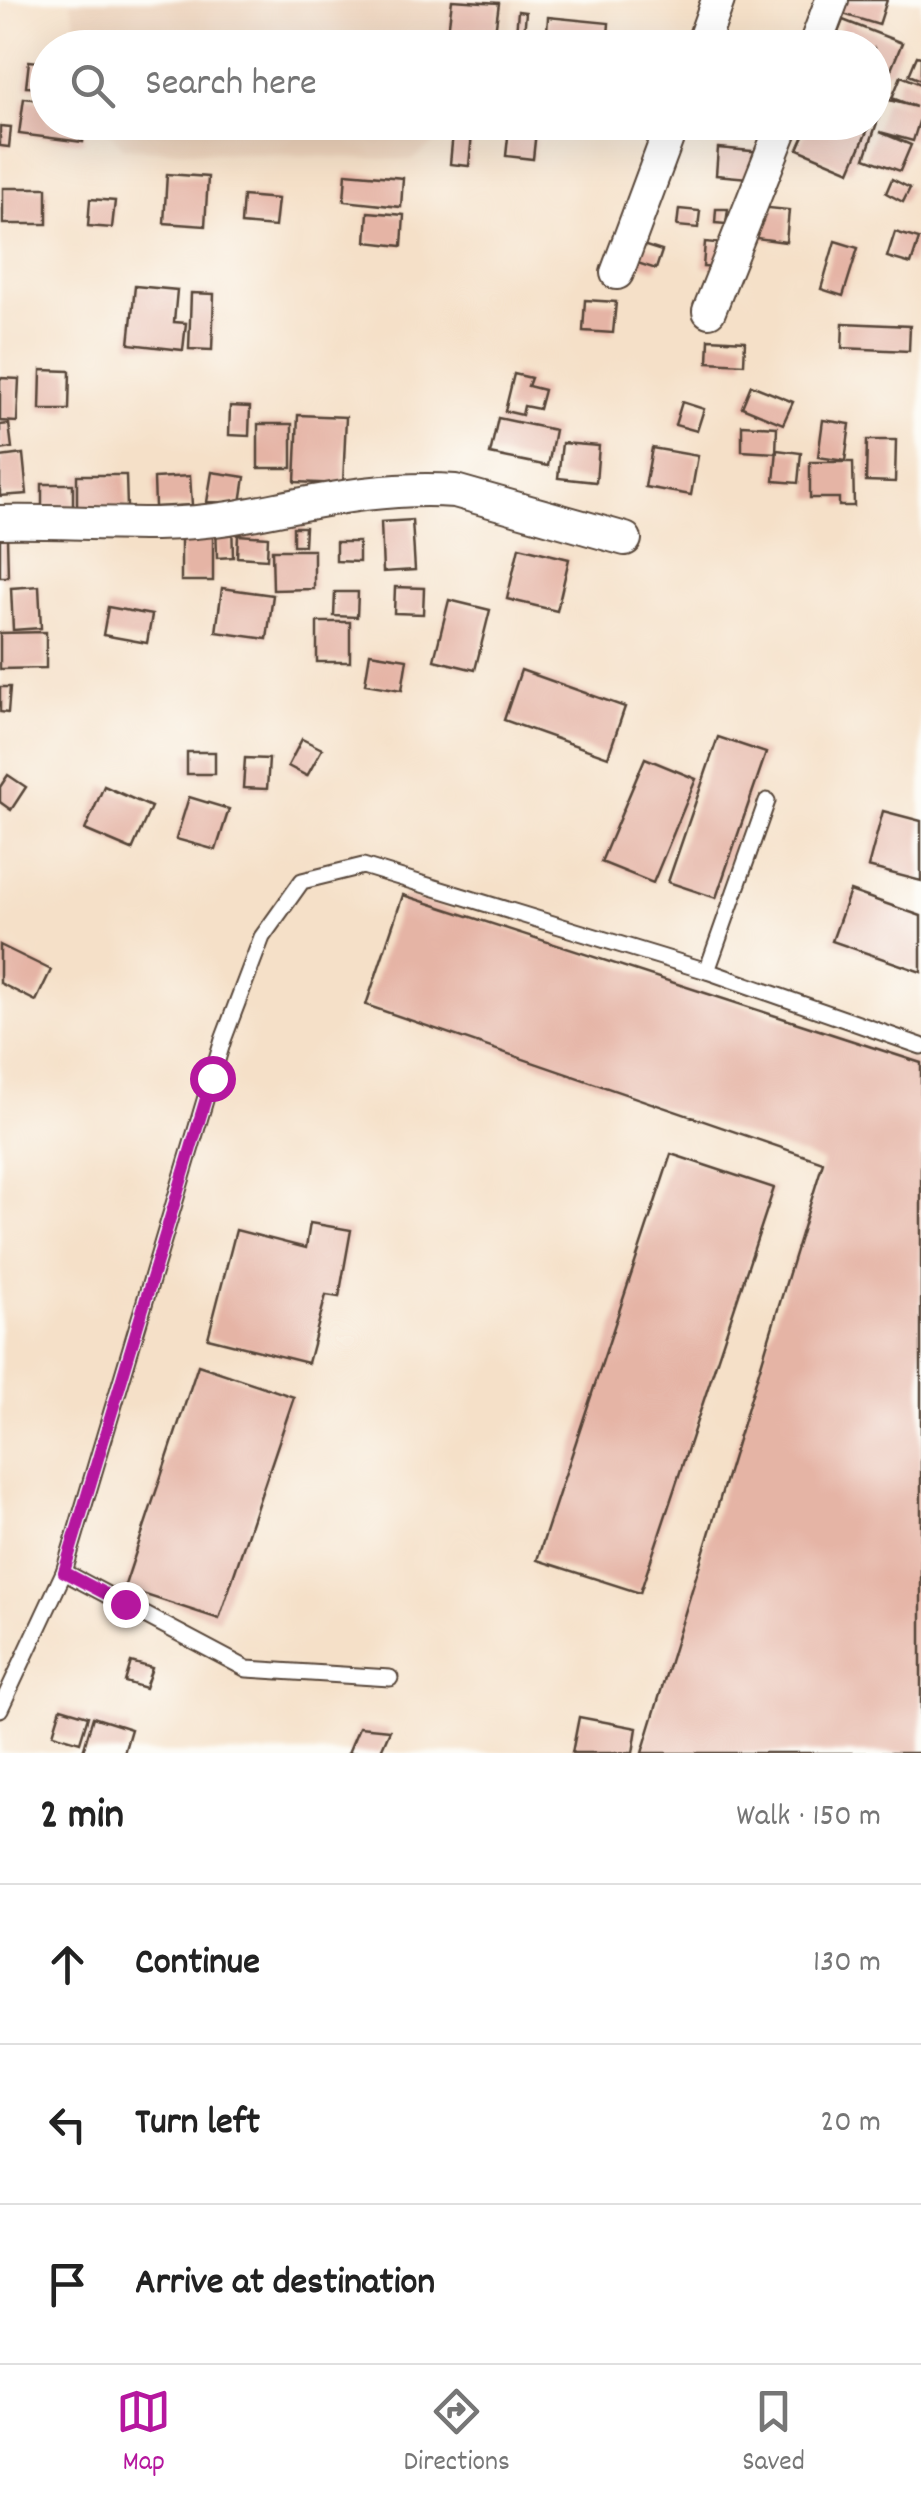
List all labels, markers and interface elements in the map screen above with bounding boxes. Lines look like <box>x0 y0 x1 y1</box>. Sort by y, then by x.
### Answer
search box <box>30 30 891 140</box>
icon: search <box>65 58 120 113</box>
text: Search here <box>145 58 317 113</box>
route start <box>190 1056 236 1102</box>
route end <box>103 1582 149 1628</box>
text: 2 min <box>40 1788 124 1848</box>
text: Walk · 150 m <box>736 1795 881 1841</box>
icon: ahead <box>40 1937 95 1992</box>
text: Continue <box>135 1937 260 1992</box>
text: 130 m <box>813 1941 881 1987</box>
icon: left <box>40 2097 95 2152</box>
text: Turn left <box>135 2097 260 2152</box>
text: 20 m <box>820 2101 881 2147</box>
icon: arrive <box>40 2257 95 2312</box>
text: Arrive at destination <box>135 2257 435 2312</box>
tab: Map <box>116 2384 171 2484</box>
tab: Directions <box>404 2384 510 2484</box>
tab: Saved <box>742 2384 805 2484</box>

